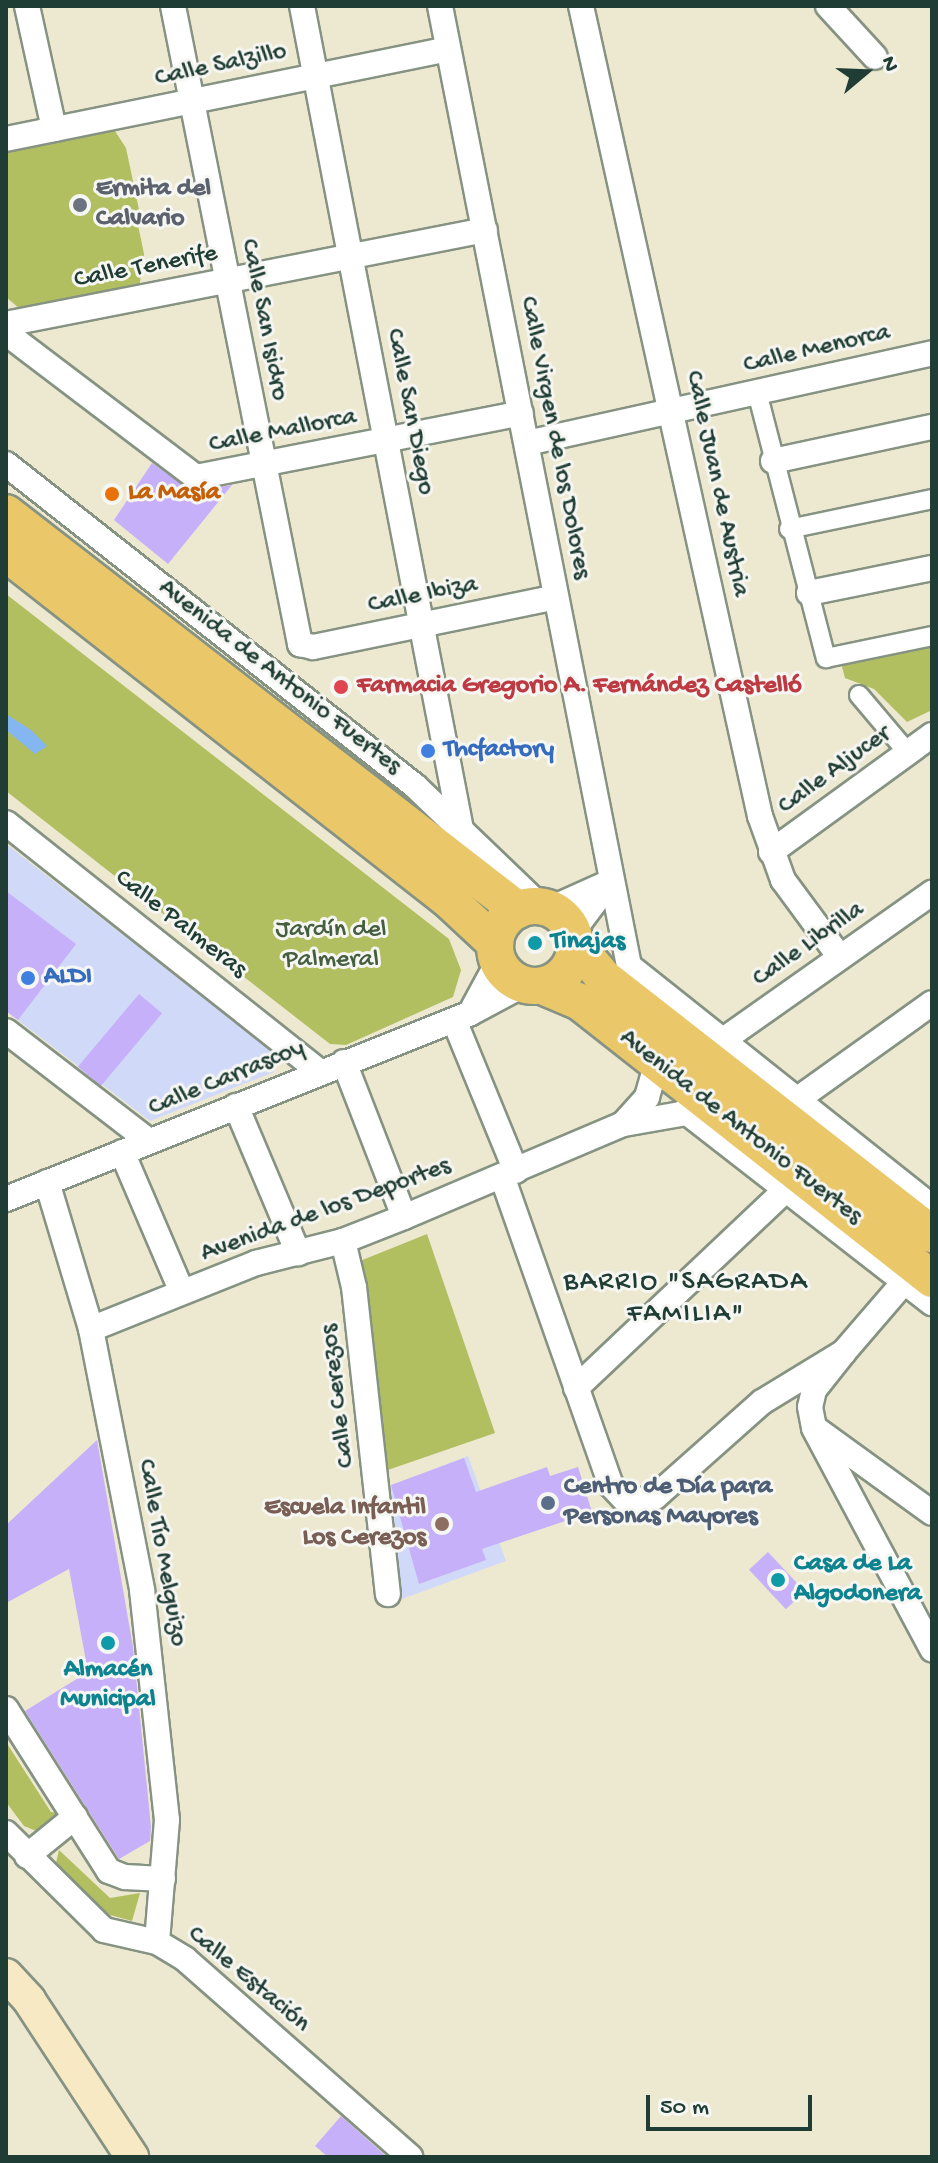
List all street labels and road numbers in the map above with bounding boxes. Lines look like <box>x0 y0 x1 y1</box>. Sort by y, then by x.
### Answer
street label: Calle Salzillo <box>152 37 290 95</box>
street label: Calle San Isidro <box>232 237 294 403</box>
street label: Calle Tenerife <box>72 239 220 297</box>
street label: Calle Virgen de los Dolores <box>511 294 597 582</box>
street label: Calle Menorca <box>741 318 893 382</box>
street label: Calle San Diego <box>378 326 440 498</box>
street label: Calle Juan de Austria <box>677 368 755 600</box>
street label: Calle Mallorca <box>207 402 359 462</box>
street label: Calle Ibiza <box>366 570 480 622</box>
street label: Avenida de Antonio Fuertes <box>151 573 407 783</box>
street label: Calle Aljucer <box>772 720 898 822</box>
street label: Calle Palmeras <box>108 864 252 986</box>
street label: Calle Librilla <box>747 895 871 995</box>
street label: Avenida de Antonio Fuertes <box>612 1023 868 1233</box>
street label: Calle Carrascoy <box>144 1034 310 1124</box>
street label: Avenida de los Deportes <box>197 1151 455 1271</box>
street label: Calle Cerezos <box>315 1323 363 1469</box>
street label: Calle Tío Melguizo <box>129 1457 193 1649</box>
street label: Calle Estación <box>180 1920 316 2040</box>

